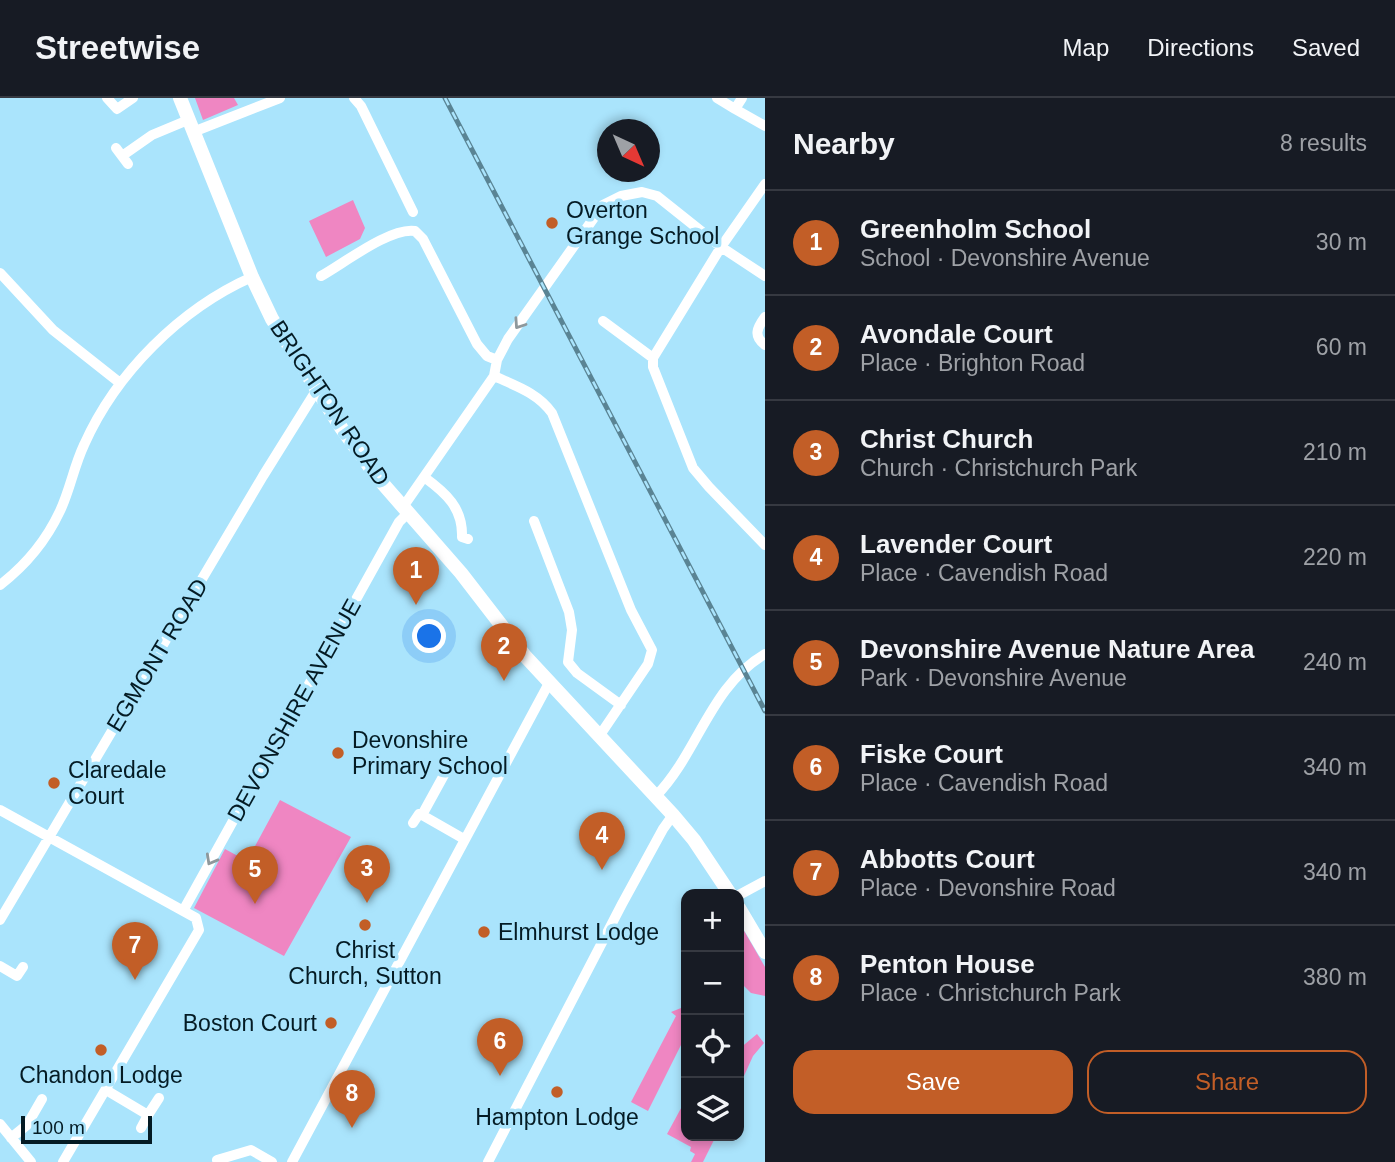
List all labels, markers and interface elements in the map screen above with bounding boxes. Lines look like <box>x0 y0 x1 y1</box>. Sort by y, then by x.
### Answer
text: Streetwise <box>35 29 200 66</box>
text: Map <box>1063 34 1109 61</box>
text: Directions <box>1147 34 1254 61</box>
text: Saved <box>1292 34 1360 61</box>
north arrow <box>597 119 660 182</box>
text: Nearby <box>793 127 895 160</box>
text: 8 results <box>1280 130 1367 156</box>
place label: Overton Grange School <box>566 197 719 249</box>
text: Greenholm School <box>860 214 1091 244</box>
marker: Overton Grange School <box>544 215 560 231</box>
text: 1 <box>810 229 822 255</box>
text: 30 m <box>1316 229 1367 255</box>
text: School · Devonshire Avenue <box>860 245 1150 271</box>
street label: BRIGHTON ROAD <box>265 315 395 491</box>
one-way arrow <box>514 316 527 329</box>
text: Avondale Court <box>860 319 1053 349</box>
text: 2 <box>810 334 822 360</box>
text: 60 m <box>1316 334 1367 360</box>
text: Place · Brighton Road <box>860 350 1085 376</box>
text: Christ Church <box>860 424 1033 454</box>
text: 3 <box>810 439 822 465</box>
text: 210 m <box>1303 439 1367 465</box>
text: Church · Christchurch Park <box>860 455 1137 481</box>
text: Lavender Court <box>860 529 1052 559</box>
text: 4 <box>810 544 822 570</box>
text: 220 m <box>1303 544 1367 570</box>
pin: 1 <box>393 547 439 605</box>
text: Place · Cavendish Road <box>860 560 1108 586</box>
street label: EGMONT ROAD <box>101 574 213 736</box>
street label: DEVONSHIRE AVENUE <box>222 594 366 826</box>
your location <box>412 619 446 653</box>
pin: 2 <box>481 623 527 681</box>
text: Devonshire Avenue Nature Area <box>860 634 1254 664</box>
text: 5 <box>810 649 822 675</box>
text: 240 m <box>1303 649 1367 675</box>
text: Park · Devonshire Avenue <box>860 665 1127 691</box>
place label: Devonshire Primary School <box>352 727 508 779</box>
text: Fiske Court <box>860 739 1003 769</box>
marker: Devonshire Primary School <box>330 745 346 761</box>
text: 6 <box>810 754 822 780</box>
text: 340 m <box>1303 754 1367 780</box>
place label: Claredale Court <box>68 757 166 809</box>
text: Place · Cavendish Road <box>860 770 1108 796</box>
marker: Claredale Court <box>46 775 62 791</box>
pin: 4 <box>579 812 625 870</box>
text: Abbotts Court <box>860 844 1035 874</box>
pin: 3 <box>344 845 390 903</box>
pin: 5 <box>232 846 278 904</box>
one-way arrow <box>206 853 219 865</box>
text: 7 <box>810 859 822 885</box>
text: 340 m <box>1303 859 1367 885</box>
text: Place · Devonshire Road <box>860 875 1116 901</box>
map controls <box>681 889 744 1141</box>
button: + <box>681 889 744 952</box>
marker: Christ Church, Sutton <box>357 917 373 933</box>
place label: Elmhurst Lodge <box>498 919 659 945</box>
pin: 7 <box>112 922 158 980</box>
marker: Elmhurst Lodge <box>476 924 492 940</box>
place label: Christ Church, Sutton <box>288 937 442 989</box>
text: Penton House <box>860 949 1035 979</box>
button: − <box>681 952 744 1015</box>
text: 8 <box>810 964 822 990</box>
text: 380 m <box>1303 964 1367 990</box>
text: Place · Christchurch Park <box>860 980 1121 1006</box>
place label: Boston Court <box>183 1010 318 1036</box>
marker: Boston Court <box>323 1015 339 1031</box>
button: locate <box>681 1015 744 1078</box>
pin: 6 <box>477 1018 523 1076</box>
marker: Chandon Lodge <box>93 1042 109 1058</box>
button: Save <box>793 1050 1073 1114</box>
button: Share <box>1087 1050 1367 1114</box>
place label: Chandon Lodge <box>19 1062 183 1088</box>
pin: 8 <box>329 1070 375 1128</box>
button: layers <box>681 1078 744 1141</box>
marker: Hampton Lodge <box>549 1084 565 1100</box>
place label: Hampton Lodge <box>475 1104 639 1130</box>
scale bar <box>21 1113 152 1145</box>
text: 100 m <box>32 1117 85 1138</box>

